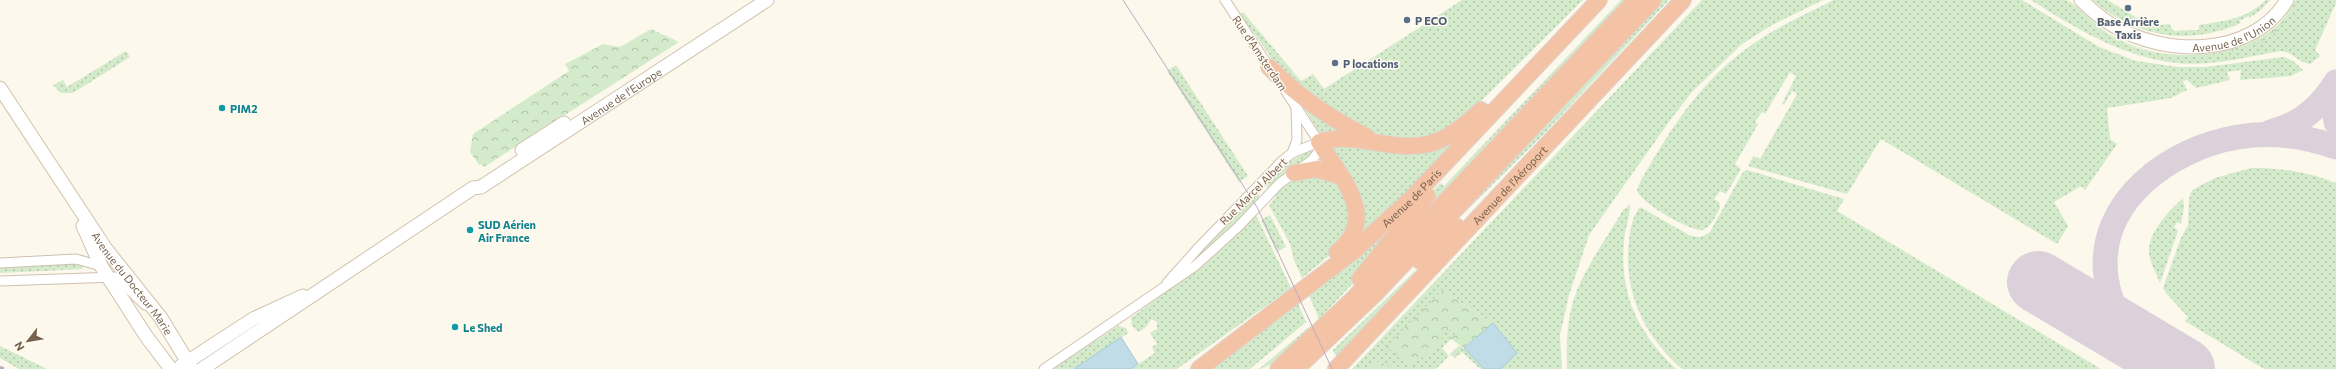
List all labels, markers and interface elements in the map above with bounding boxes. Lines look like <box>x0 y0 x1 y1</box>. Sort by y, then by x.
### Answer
marker: Base Arrière Taxis <box>2123 3 2133 13</box>
street label: Rue d'Amsterdam <box>1230 13 1290 93</box>
street label: Avenue de l'Union <box>2192 13 2277 53</box>
place label: P ECO <box>1415 14 1447 27</box>
marker: P ECO <box>1402 15 1412 25</box>
place label: Base Arrière Taxis <box>2097 15 2159 41</box>
place label: P locations <box>1343 57 1399 70</box>
marker: P locations <box>1330 58 1340 68</box>
street label: Avenue de l'Europe <box>578 64 664 127</box>
place label: PIM2 <box>230 102 257 115</box>
marker: PIM2 <box>217 103 227 113</box>
street label: Avenue de l'Aéroport <box>1469 142 1550 227</box>
street label: Rue Marcel Albert <box>1217 154 1290 227</box>
street label: Avenue de Paris <box>1379 165 1443 229</box>
place label: SUD Aérien Air France <box>478 218 536 244</box>
marker: SUD Aérien Air France <box>465 225 475 235</box>
street label: Avenue du Docteur Marie <box>90 229 176 337</box>
north arrow <box>8 321 48 361</box>
place label: Le Shed <box>463 321 502 334</box>
marker: Le Shed <box>450 322 460 332</box>
text: N <box>11 340 27 353</box>

